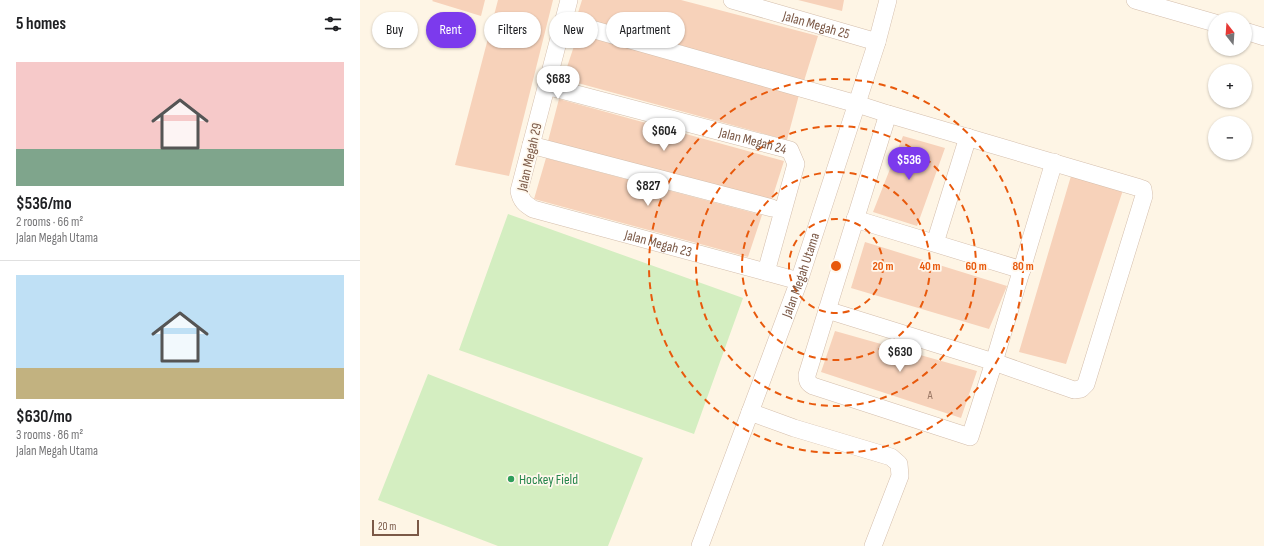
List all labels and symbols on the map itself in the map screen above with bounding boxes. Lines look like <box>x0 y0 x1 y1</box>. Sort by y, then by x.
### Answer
street label: Jalan Megah 25 <box>780 7 852 43</box>
north arrow <box>1208 12 1252 56</box>
pin: $683 <box>534 66 582 100</box>
pin: $604 <box>640 118 688 152</box>
street label: Jalan Megah 29 <box>513 121 546 194</box>
street label: Jalan Megah 24 <box>716 124 789 158</box>
pin: $536 <box>885 147 933 181</box>
pin: $827 <box>624 173 672 207</box>
street label: Jalan Megah 23 <box>622 226 694 261</box>
street label: Jalan Megah Utama <box>778 231 823 321</box>
centre of rings <box>829 259 843 273</box>
text: 20 m <box>873 259 893 274</box>
text: 40 m <box>919 259 941 274</box>
text: 60 m <box>965 259 987 274</box>
text: 80 m <box>1012 259 1034 274</box>
pin: $630 <box>876 339 924 373</box>
house number: A <box>926 388 933 403</box>
place label: Hockey Field <box>519 471 578 488</box>
marker: Hockey Field <box>506 474 516 484</box>
scale bar <box>372 518 419 537</box>

